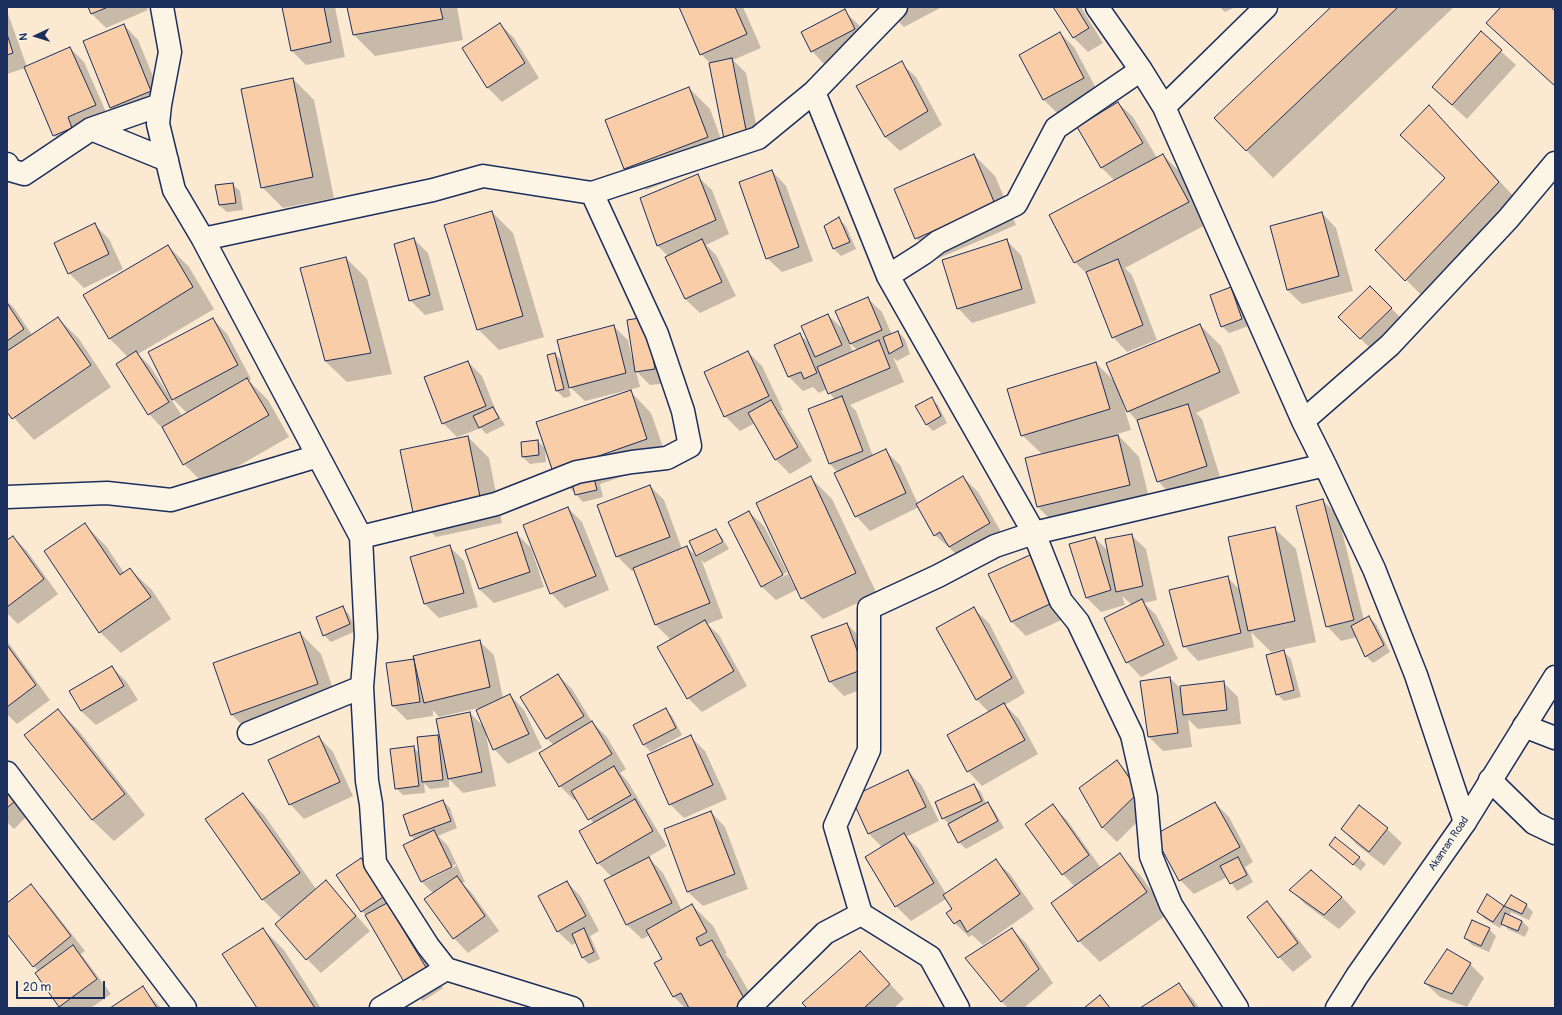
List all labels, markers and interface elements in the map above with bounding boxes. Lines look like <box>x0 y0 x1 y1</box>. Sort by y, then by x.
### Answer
north arrow <box>16 16 56 56</box>
text: N <box>17 33 30 41</box>
street label: Akanran Road <box>1426 814 1472 874</box>
scale bar <box>18 973 107 999</box>
text: 20 m <box>23 980 51 995</box>

